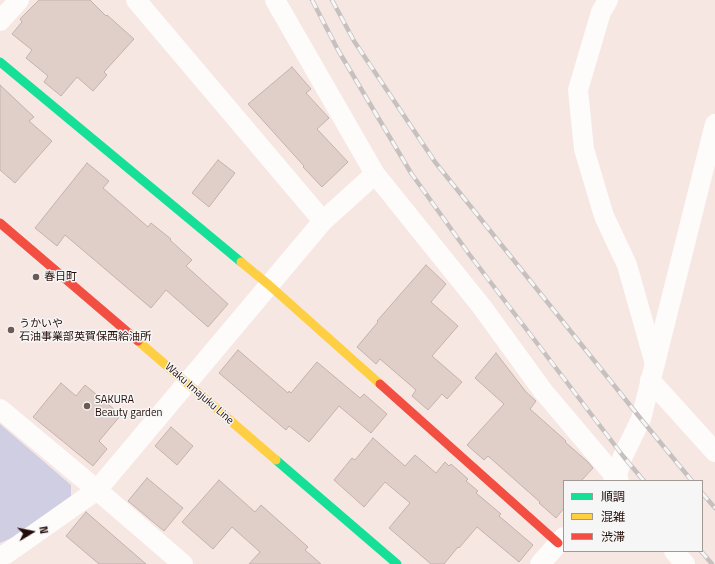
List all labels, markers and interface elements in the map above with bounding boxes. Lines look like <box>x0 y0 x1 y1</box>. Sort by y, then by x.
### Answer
place label: 春日町 <box>44 270 77 284</box>
marker: 春日町 <box>31 272 41 282</box>
place label: うかいや 石油事業部英賀保西給油所 <box>19 317 151 343</box>
marker: うかいや 石油事業部英賀保西給油所 <box>6 325 16 335</box>
street label: Waku Imajuku Line <box>162 360 236 428</box>
place label: SAKURA Beauty garden <box>95 393 162 419</box>
marker: SAKURA Beauty garden <box>82 401 92 411</box>
legend <box>563 480 703 552</box>
text: 順調 <box>601 487 625 506</box>
text: 混雑 <box>601 507 625 526</box>
north arrow <box>12 512 52 552</box>
text: N <box>35 525 52 535</box>
text: 渋滞 <box>601 527 625 546</box>

